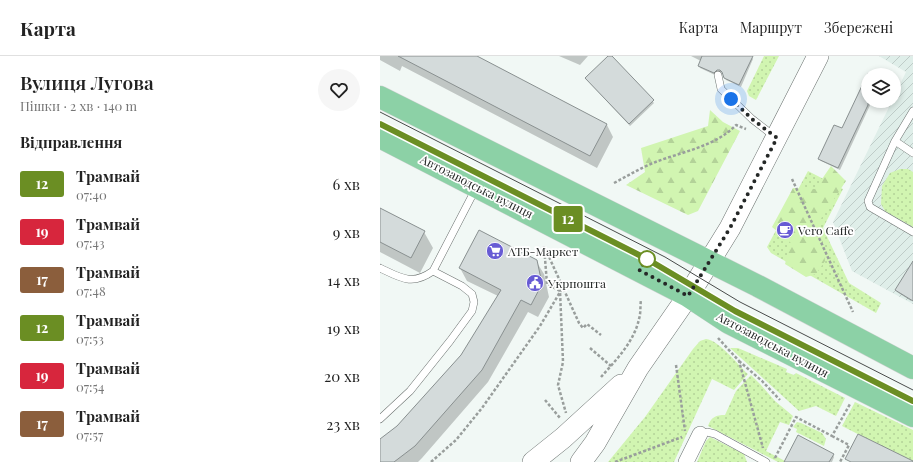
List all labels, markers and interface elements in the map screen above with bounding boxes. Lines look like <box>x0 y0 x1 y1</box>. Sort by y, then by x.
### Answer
text: Карта <box>20 15 76 41</box>
text: Карта <box>679 18 718 37</box>
text: Маршрут <box>740 18 802 37</box>
text: Збережені <box>824 18 893 37</box>
map controls <box>861 68 901 108</box>
button: layers <box>861 68 901 108</box>
text: Вулиця Лугова <box>20 69 154 95</box>
button: heart <box>318 69 360 111</box>
your location <box>721 89 741 109</box>
text: Пішки · 2 хв · 140 m <box>20 97 137 114</box>
text: Відправлення <box>20 132 122 152</box>
street label: Автозаводська вулиця <box>417 150 537 222</box>
text: Трамвай <box>76 166 140 186</box>
text: 12 <box>36 174 48 193</box>
text: 6 хв <box>333 174 360 194</box>
text: 07:40 <box>76 186 107 203</box>
line badge: 12 <box>550 206 586 232</box>
text: 12 <box>562 209 574 228</box>
text: Трамвай <box>76 214 140 234</box>
cafe icon: Vero Caffe <box>775 220 795 240</box>
text: 19 <box>35 222 49 241</box>
text: 9 хв <box>333 222 360 242</box>
place label: Vero Caffe <box>797 222 854 238</box>
text: 07:43 <box>76 234 105 251</box>
supermarket icon: АТБ-Маркет <box>485 241 505 261</box>
place label: АТБ-Маркет <box>507 243 579 259</box>
unlabelled marker <box>638 250 656 268</box>
text: Трамвай <box>76 262 140 282</box>
text: 17 <box>36 270 48 289</box>
text: 14 хв <box>327 270 360 290</box>
public building icon: Укрпошта <box>525 273 545 293</box>
place label: Укрпошта <box>547 275 606 291</box>
text: 07:48 <box>76 282 106 299</box>
street label: Автозаводська вулиця <box>713 307 832 381</box>
text: Трамвай <box>76 310 140 330</box>
text: 12 <box>36 318 48 337</box>
text: 19 хв <box>327 318 360 338</box>
text: 07:53 <box>76 330 104 347</box>
text: Трамвай <box>76 358 140 378</box>
text: 19 <box>35 366 49 385</box>
text: 20 хв <box>324 366 360 386</box>
text: 07:54 <box>76 378 104 395</box>
text: Трамвай <box>76 406 140 426</box>
text: 17 <box>36 414 48 433</box>
text: 23 хв <box>326 414 360 434</box>
text: 07:57 <box>76 426 103 443</box>

